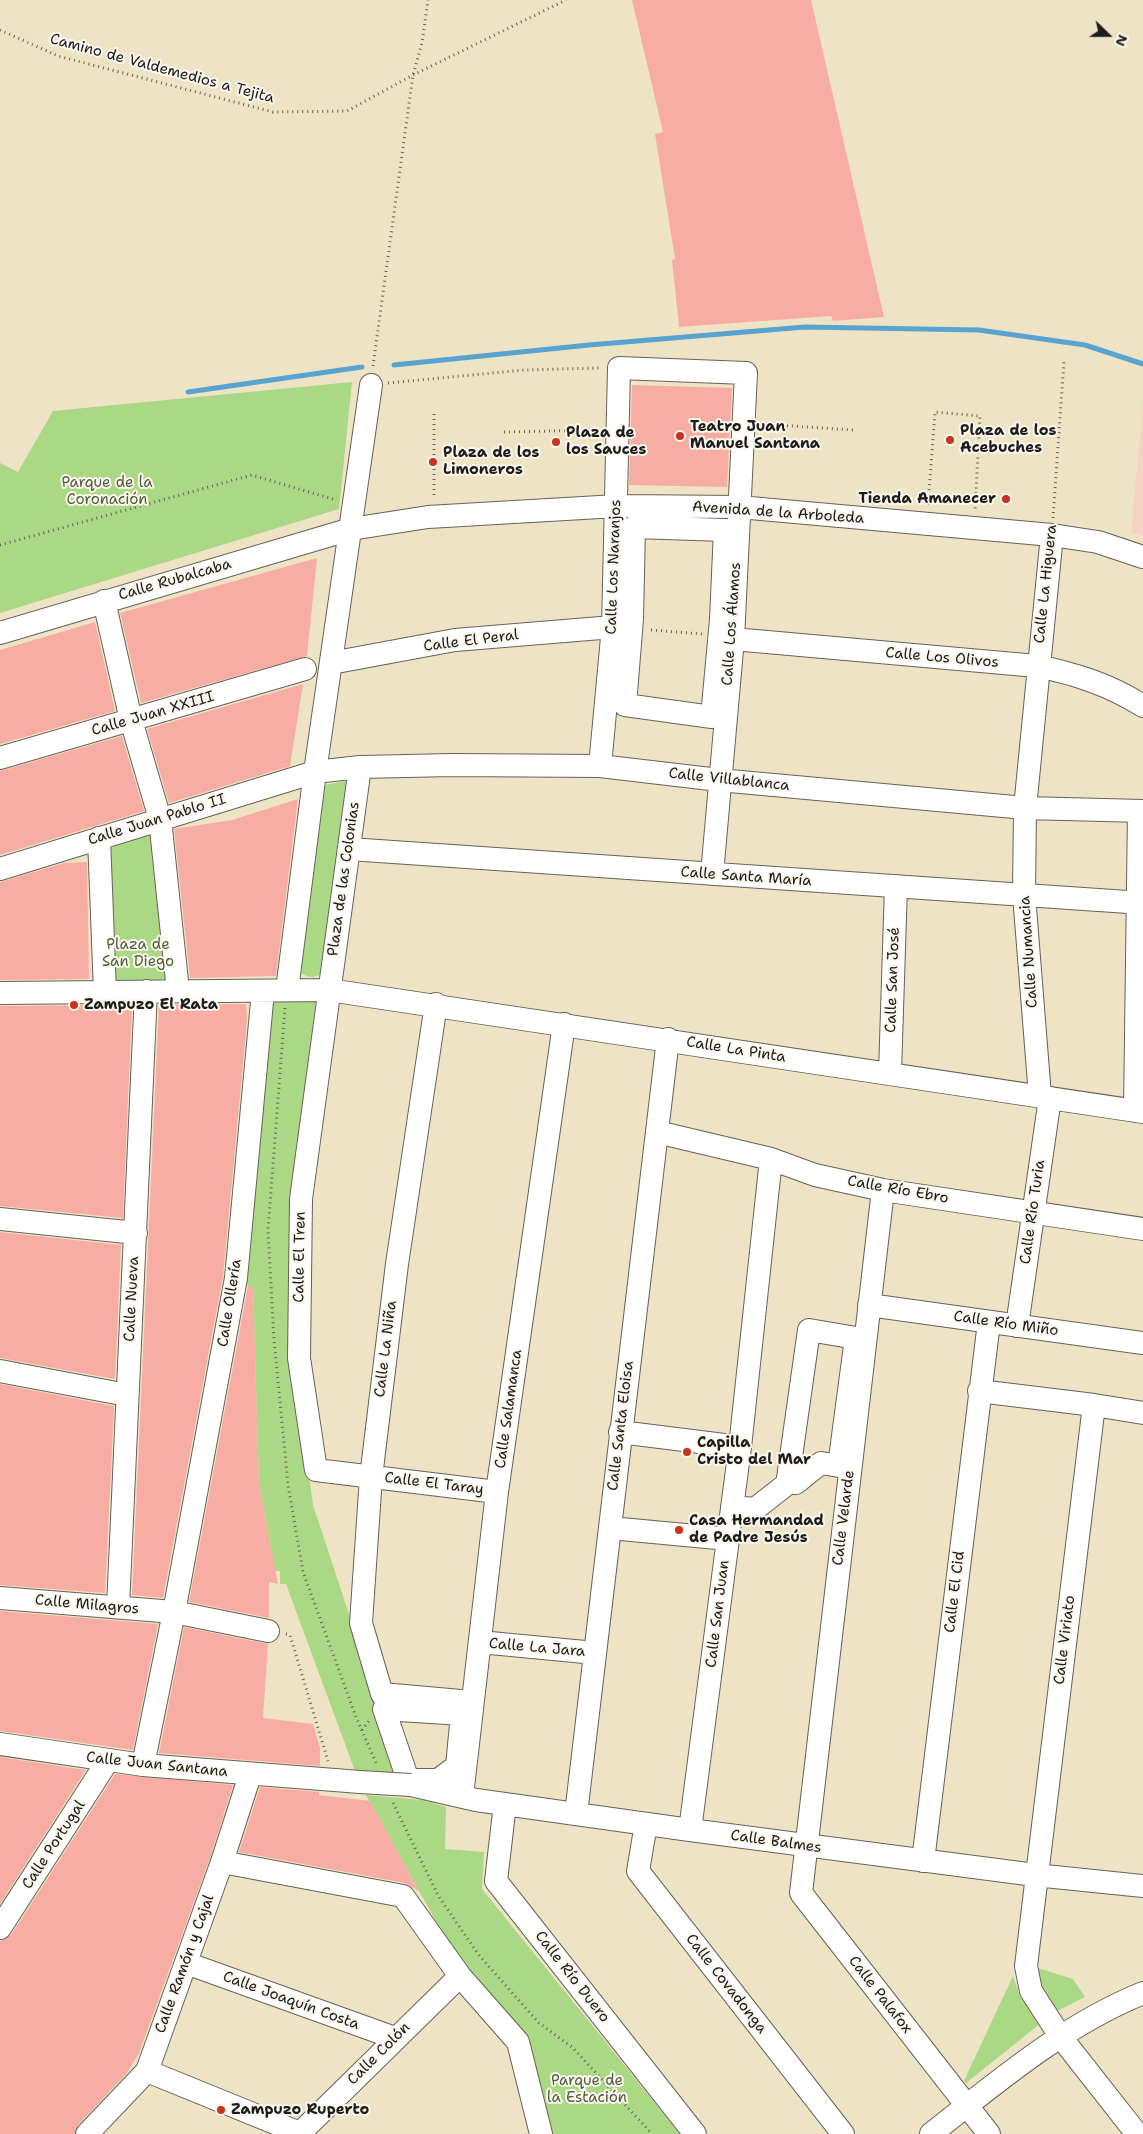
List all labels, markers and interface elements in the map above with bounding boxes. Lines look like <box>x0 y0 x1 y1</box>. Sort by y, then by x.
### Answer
north arrow <box>1083 10 1133 60</box>
street label: Camino de Valdemedios a Tejita <box>48 30 276 108</box>
text: N <box>1111 32 1132 49</box>
place label: Teatro Juan Manuel Santana <box>690 418 820 453</box>
place label: Plaza de los Acebuches <box>960 422 1056 457</box>
place label: Plaza de los Sauces <box>566 424 646 459</box>
marker: Teatro Juan Manuel Santana <box>674 430 686 442</box>
marker: Plaza de los Acebuches <box>944 434 956 446</box>
marker: Plaza de los Sauces <box>550 436 562 448</box>
place label: Plaza de los Limoneros <box>443 444 539 479</box>
marker: Plaza de los Limoneros <box>427 456 439 468</box>
park label: Parque de la Coronación <box>62 474 152 509</box>
place label: Tienda Amanecer <box>859 490 996 508</box>
marker: Tienda Amanecer <box>1000 493 1012 505</box>
street label: Avenida de la Arboleda <box>691 498 865 528</box>
street label: Calle Los Naranjos <box>603 499 625 635</box>
street label: Calle La Higuera <box>1031 524 1061 644</box>
street label: Calle Rubalcaba <box>117 555 233 605</box>
street label: Calle Los Álamos <box>719 562 745 686</box>
street label: Calle El Peral <box>422 626 520 656</box>
street label: Calle Los Olivos <box>885 644 999 672</box>
street label: Calle Juan XXIII <box>90 688 216 740</box>
street label: Calle Villablanca <box>668 765 790 795</box>
street label: Calle Juan Pablo II <box>86 790 228 850</box>
street label: Plaza de las Colonias <box>324 801 364 957</box>
street label: Calle Santa María <box>680 863 812 891</box>
street label: Calle Numancia <box>1016 895 1042 1009</box>
street label: Calle San José <box>882 927 904 1033</box>
park label: Plaza de San Diego <box>102 936 174 971</box>
place label: Zampuzo El Rata <box>84 996 218 1014</box>
marker: Zampuzo El Rata <box>68 999 80 1011</box>
street label: Calle La Pinta <box>685 1033 787 1067</box>
street label: Calle Río Turia <box>1017 1159 1049 1265</box>
street label: Calle Río Ebro <box>846 1172 950 1208</box>
street label: Calle El Tren <box>290 1211 310 1303</box>
street label: Calle Nueva <box>121 1256 143 1342</box>
street label: Calle Ollería <box>214 1258 246 1348</box>
street label: Calle La Niña <box>371 1300 401 1398</box>
street label: Calle Río Miño <box>952 1308 1060 1340</box>
street label: Calle Salamanca <box>492 1348 526 1470</box>
street label: Calle Santa Eloisa <box>604 1360 638 1492</box>
place label: Capilla Cristo del Mar <box>697 1434 811 1469</box>
marker: Capilla Cristo del Mar <box>681 1446 693 1458</box>
street label: Calle El Taray <box>383 1469 485 1499</box>
street label: Calle Velarde <box>829 1469 859 1567</box>
place label: Casa Hermandad de Padre Jesús <box>689 1512 824 1547</box>
marker: Casa Hermandad de Padre Jesús <box>673 1524 685 1536</box>
street label: Calle El Cid <box>941 1550 969 1634</box>
street label: Calle San Juan <box>702 1559 734 1669</box>
street label: Calle Milagros <box>34 1591 140 1619</box>
street label: Calle Viriato <box>1051 1594 1079 1686</box>
street label: Calle La Jara <box>488 1635 586 1661</box>
street label: Calle Juan Santana <box>85 1749 229 1781</box>
street label: Calle Portugal <box>19 1797 89 1893</box>
street label: Calle Balmes <box>729 1827 823 1857</box>
street label: Calle Ramón y Cajal <box>152 1892 218 2036</box>
street label: Calle Río Duero <box>531 1928 613 2026</box>
street label: Calle Covadonga <box>682 1931 770 2037</box>
street label: Calle Palafox <box>844 1953 916 2037</box>
street label: Calle Joaquín Costa <box>220 1968 362 2034</box>
street label: Calle Colón <box>344 2019 414 2089</box>
park label: Parque de la Estación <box>547 2072 627 2107</box>
place label: Zampuzo Ruperto <box>231 2101 369 2119</box>
marker: Zampuzo Ruperto <box>215 2104 227 2116</box>

